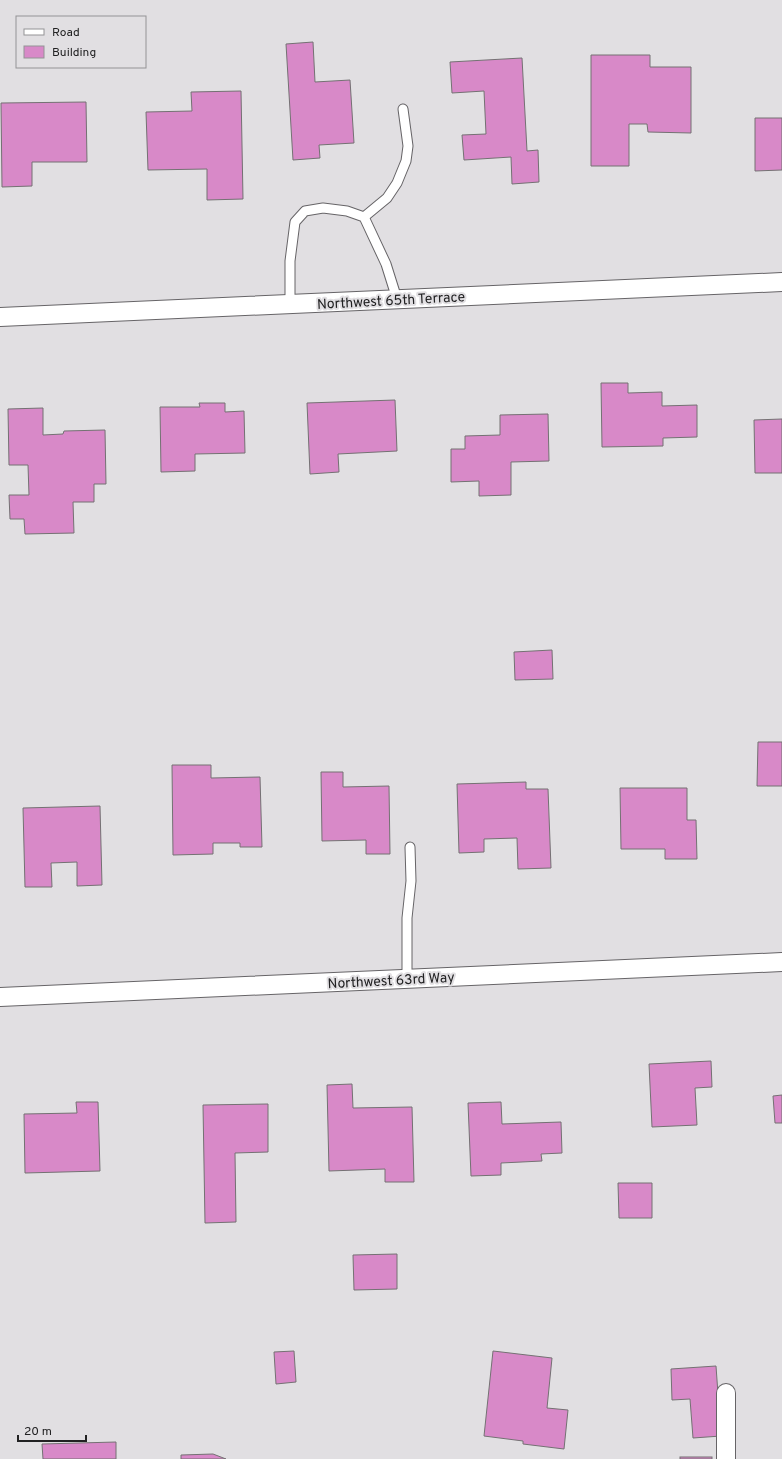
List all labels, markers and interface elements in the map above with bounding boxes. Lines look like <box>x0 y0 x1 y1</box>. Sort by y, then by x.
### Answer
legend <box>16 16 146 68</box>
text: Road <box>52 25 80 41</box>
text: Building <box>52 45 96 61</box>
street label: Northwest 65th Terrace <box>317 289 466 314</box>
street label: Northwest 63rd Way <box>327 970 455 993</box>
scale bar <box>18 1417 86 1443</box>
text: 20 m <box>24 1424 52 1440</box>

